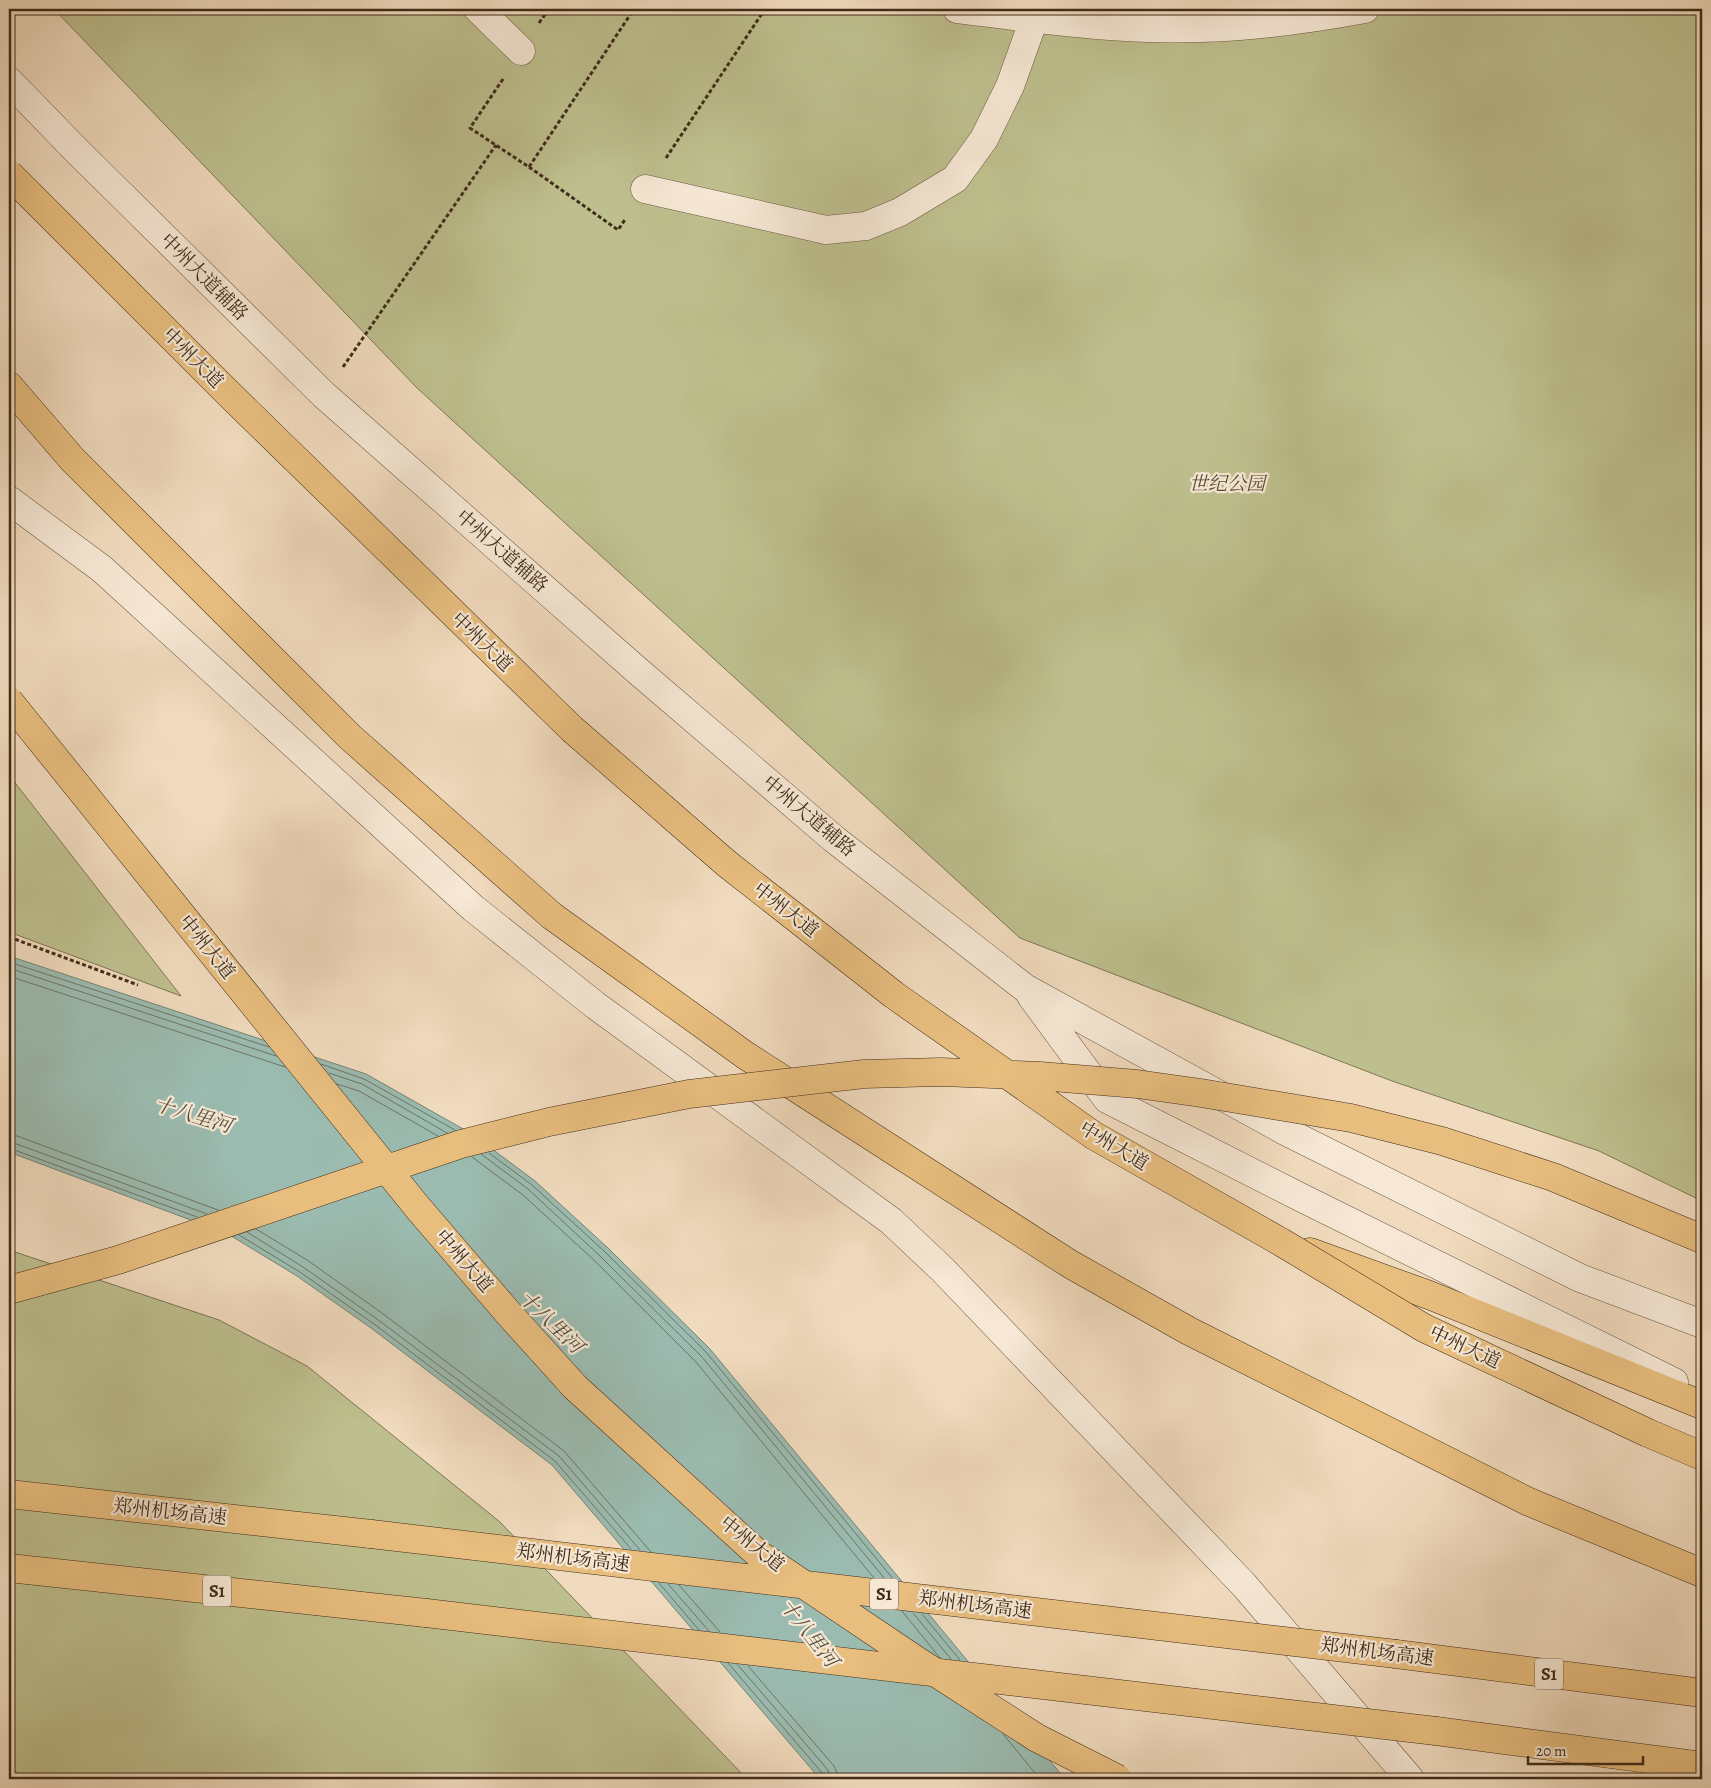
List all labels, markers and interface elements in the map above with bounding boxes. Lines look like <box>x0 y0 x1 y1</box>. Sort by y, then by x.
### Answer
street label: 中州大道辅路 <box>154 227 254 327</box>
street label: 中州大道 <box>157 322 229 394</box>
park label: 世纪公园 <box>1189 471 1268 497</box>
street label: 中州大道辅路 <box>450 504 554 598</box>
street label: 中州大道 <box>446 606 518 678</box>
street label: 中州大道辅路 <box>757 769 861 863</box>
street label: 中州大道 <box>748 876 824 944</box>
street label: 中州大道 <box>173 909 241 985</box>
water label: 十八里河 <box>151 1090 238 1140</box>
street label: 中州大道 <box>1075 1115 1153 1177</box>
street label: 中州大道 <box>429 1224 499 1298</box>
water label: 十八里河 <box>513 1285 591 1362</box>
street label: 中州大道 <box>1425 1319 1505 1375</box>
street label: 郑州机场高速 <box>112 1493 228 1531</box>
street label: 中州大道 <box>714 1510 790 1578</box>
street label: 郑州机场高速 <box>515 1538 631 1578</box>
road number: S1 <box>203 1575 231 1606</box>
road number: S1 <box>870 1578 898 1610</box>
street label: 郑州机场高速 <box>917 1585 1033 1625</box>
water label: 十八里河 <box>774 1593 846 1675</box>
street label: 郑州机场高速 <box>1319 1632 1435 1672</box>
road number: S1 <box>1535 1658 1563 1690</box>
scale bar <box>1528 1733 1644 1765</box>
text: 20 m <box>1536 1741 1567 1761</box>

